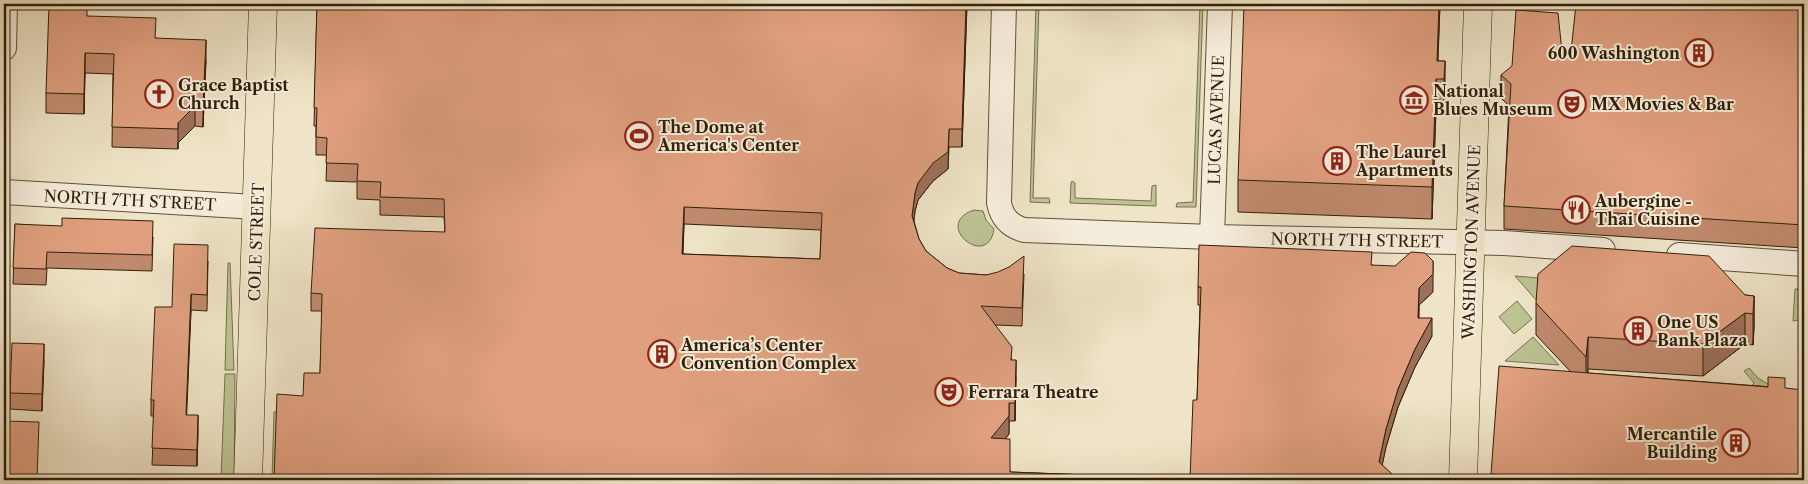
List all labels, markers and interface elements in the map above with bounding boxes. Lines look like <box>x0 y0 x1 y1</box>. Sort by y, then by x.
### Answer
building icon: 600 Washington <box>1684 38 1714 68</box>
place label: 600 Washington <box>1548 43 1680 63</box>
street label: LUCAS AVENUE <box>1204 55 1228 185</box>
place label: Grace Baptist Church <box>178 75 289 113</box>
church icon: Grace Baptist Church <box>144 79 174 109</box>
place label: National Blues Museum <box>1433 81 1553 119</box>
museum icon: National Blues Museum <box>1399 85 1429 115</box>
theatre icon: MX Movies & Bar <box>1557 89 1587 119</box>
place label: MX Movies & Bar <box>1591 94 1734 114</box>
place label: The Dome at America's Center <box>657 117 799 155</box>
sports icon: The Dome at America's Center <box>624 121 654 151</box>
place label: The Laurel Apartments <box>1355 142 1453 180</box>
street label: WASHINGTON AVENUE <box>1458 144 1484 341</box>
building icon: The Laurel Apartments <box>1322 146 1352 176</box>
street label: COLE STREET <box>244 182 268 302</box>
street label: NORTH 7TH STREET <box>43 185 217 215</box>
place label: Aubergine - Thai Cuisine <box>1594 191 1701 229</box>
restaurant icon: Aubergine - Thai Cuisine <box>1561 195 1591 225</box>
street label: NORTH 7TH STREET <box>1270 228 1444 252</box>
place label: One US Bank Plaza <box>1657 312 1748 350</box>
building icon: One US Bank Plaza <box>1623 316 1653 346</box>
place label: America’s Center Convention Complex <box>680 335 857 373</box>
building icon: America’s Center Convention Complex <box>647 339 677 369</box>
theatre icon: Ferrara Theatre <box>934 377 964 407</box>
place label: Ferrara Theatre <box>968 382 1099 402</box>
place label: Mercantile Building <box>1627 424 1718 462</box>
building icon: Mercantile Building <box>1721 428 1751 458</box>

